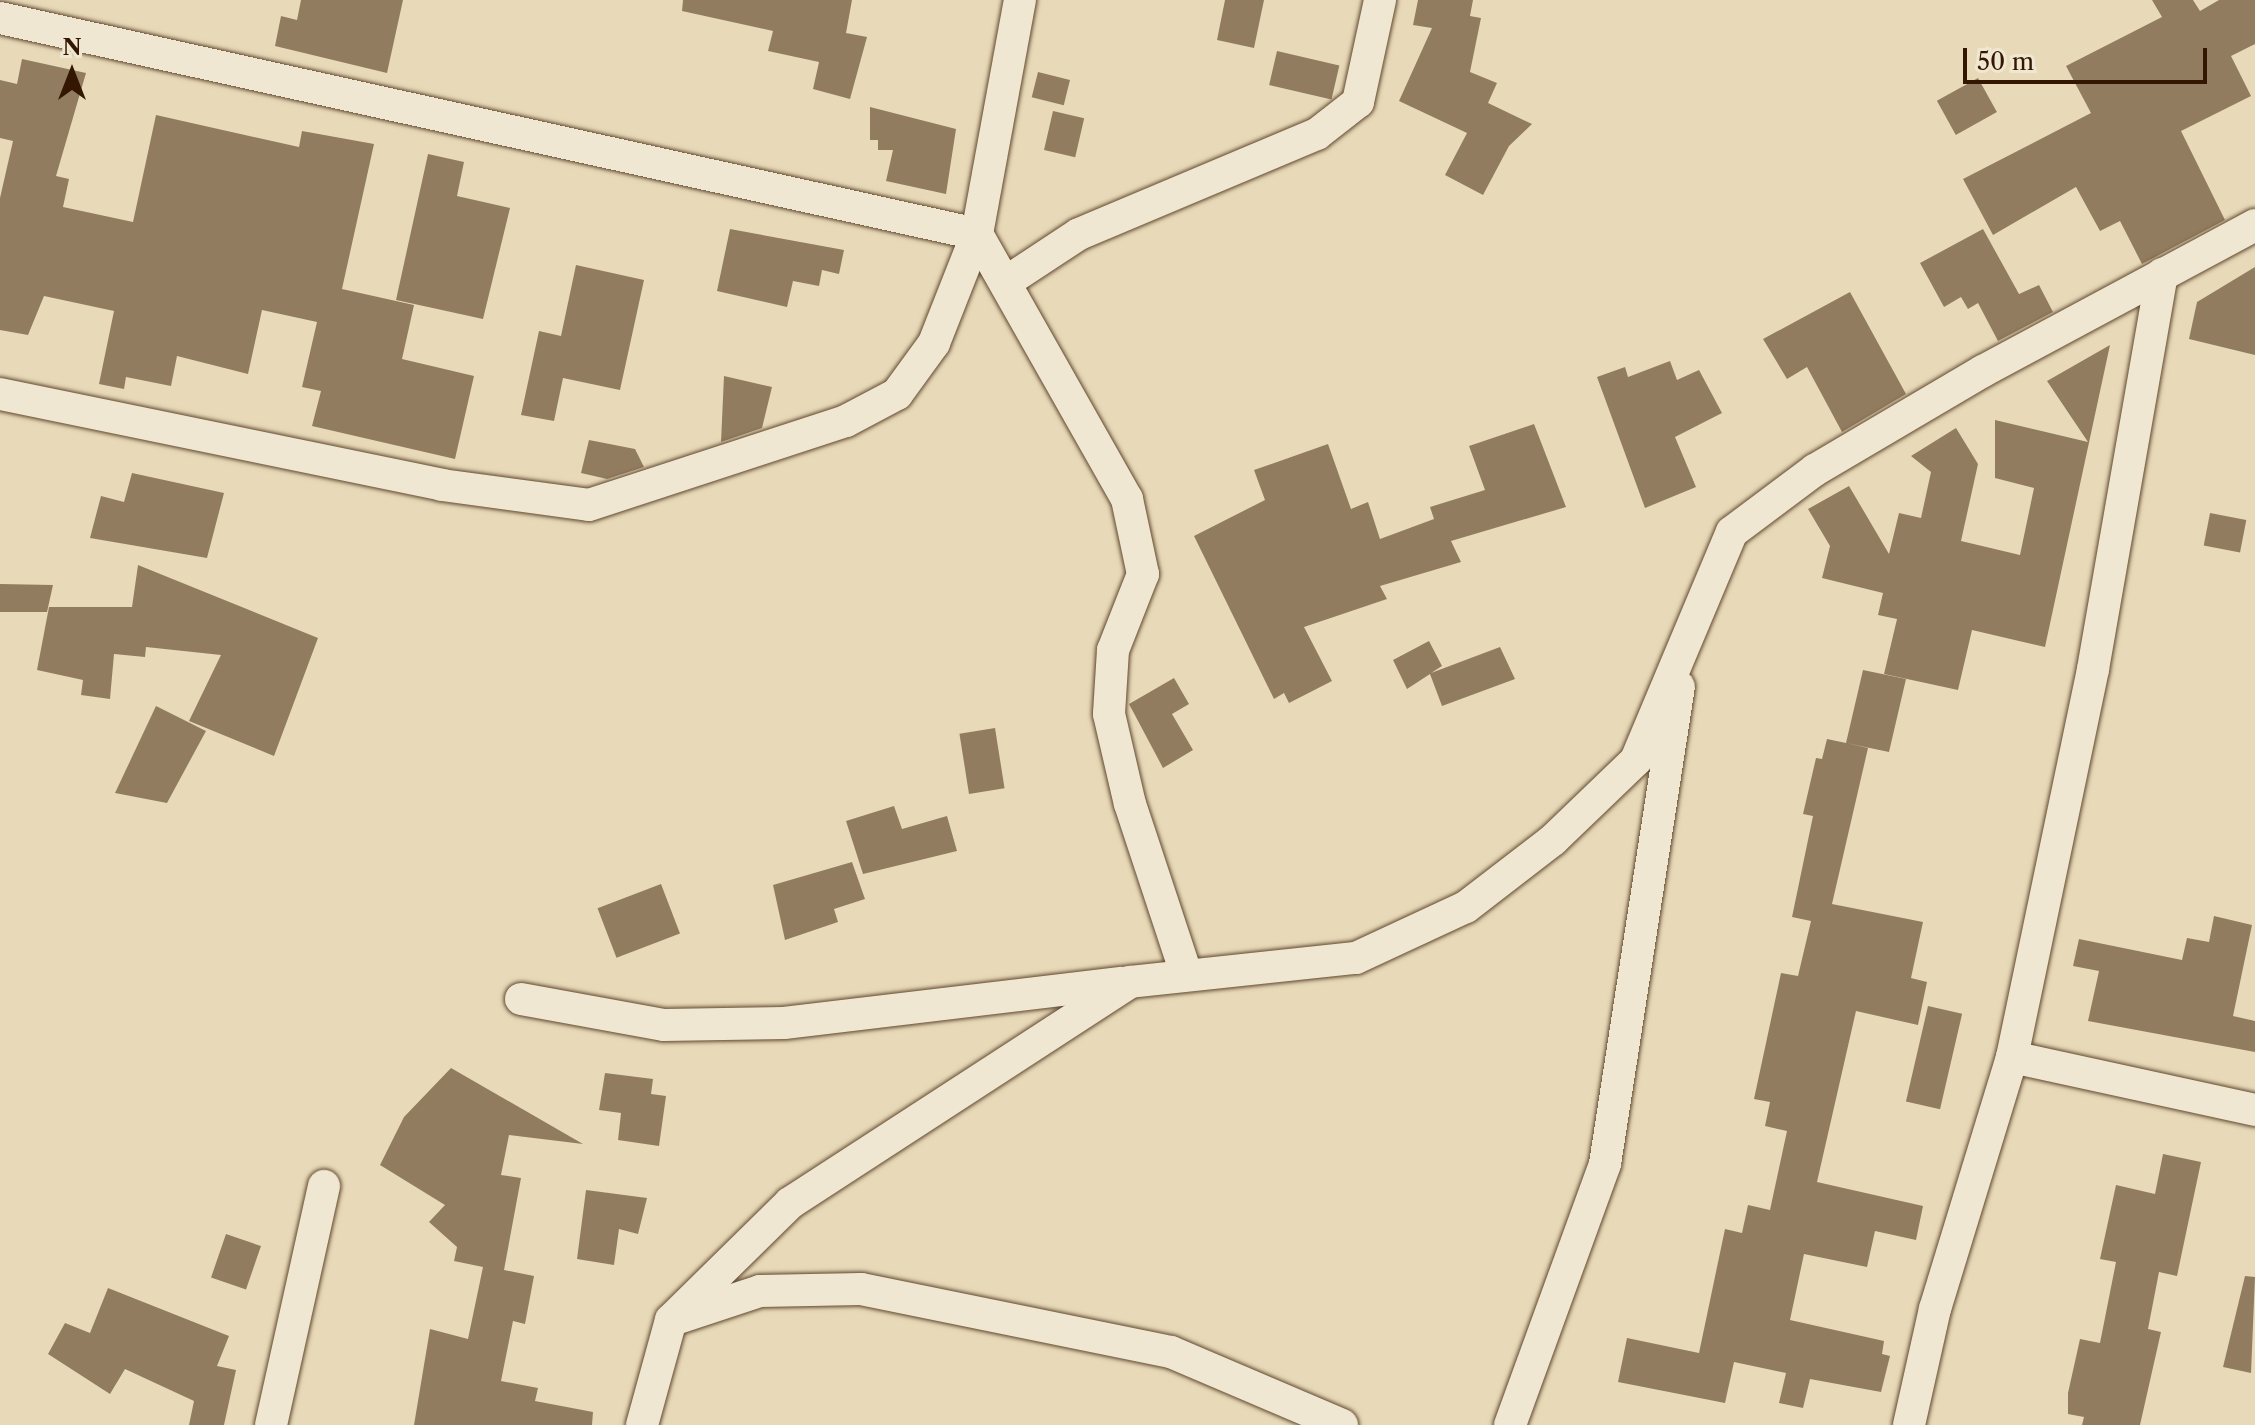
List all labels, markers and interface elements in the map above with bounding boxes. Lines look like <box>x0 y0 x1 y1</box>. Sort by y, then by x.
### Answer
north arrow <box>32 32 112 112</box>
scale bar <box>1967 32 2211 82</box>
text: N <box>62 34 82 61</box>
text: 50 m <box>1977 47 2034 76</box>

